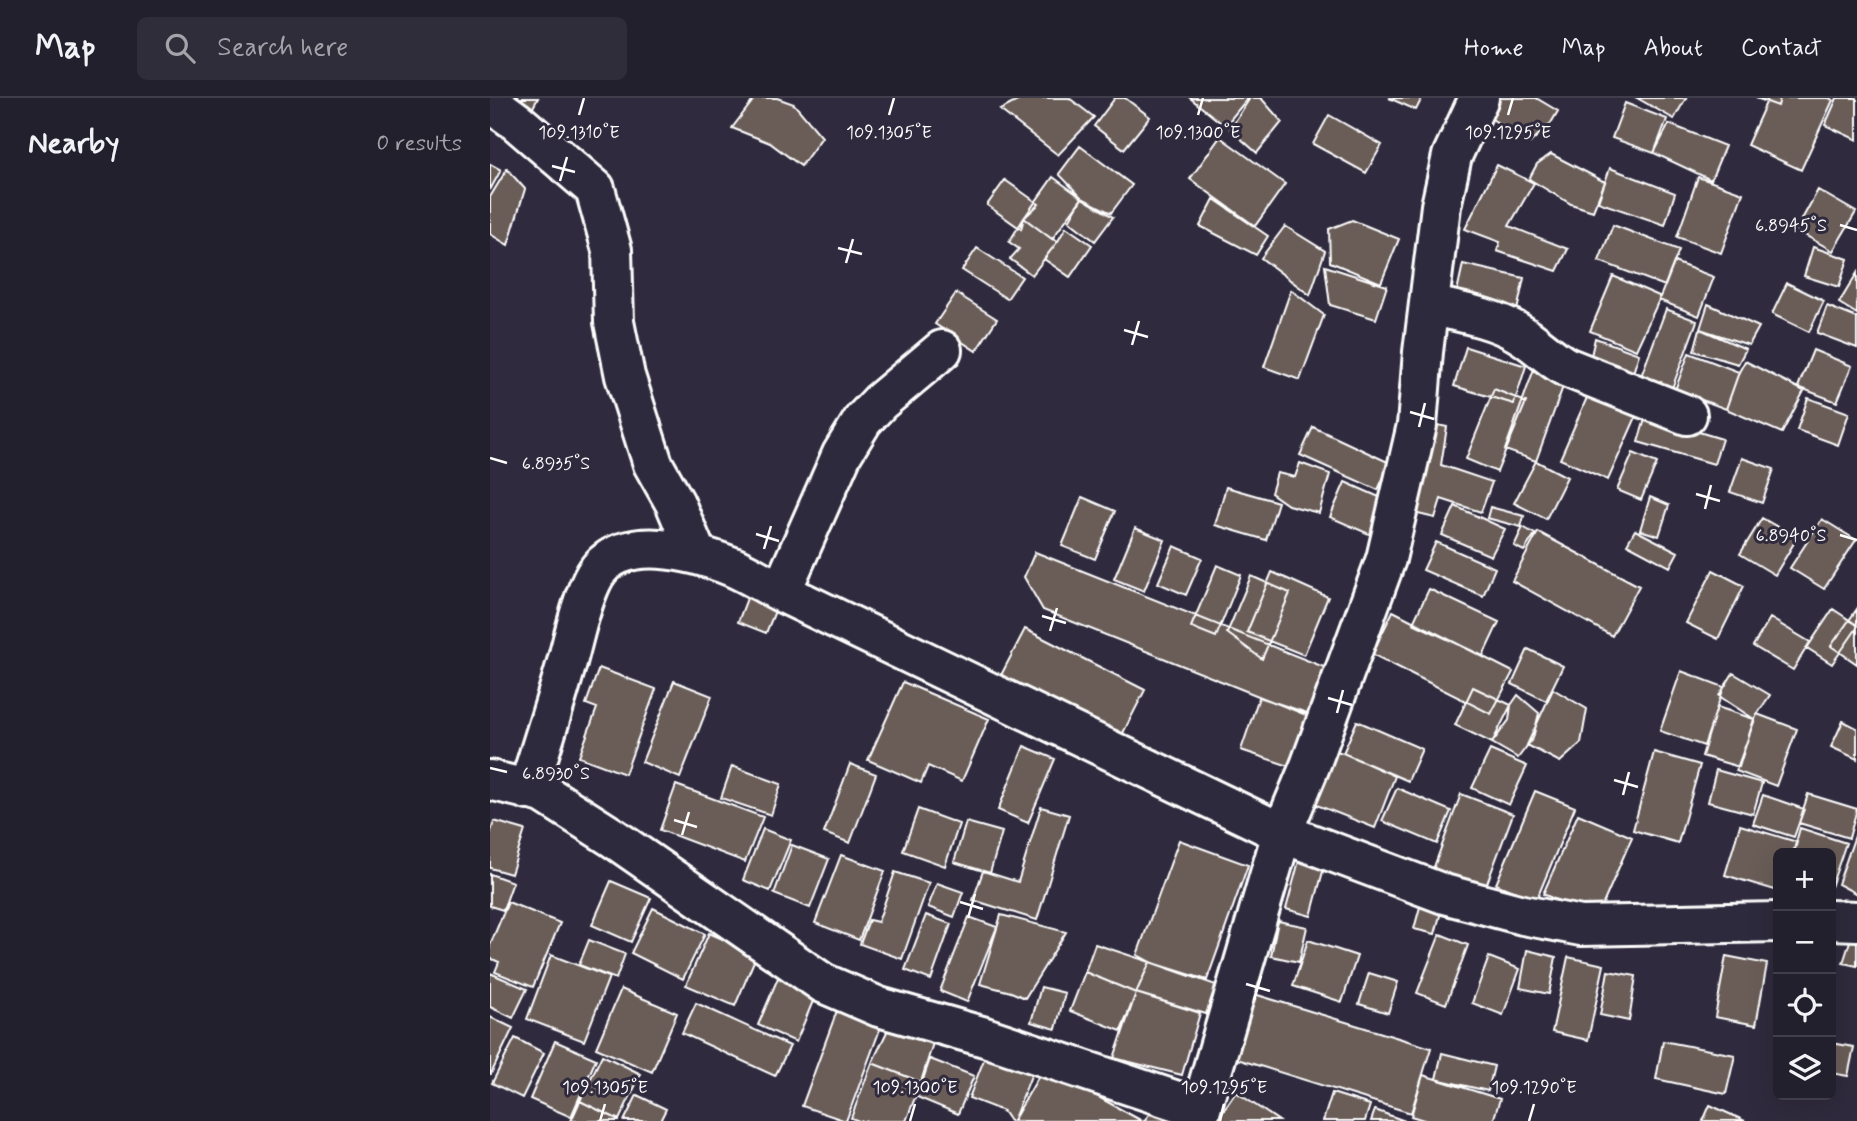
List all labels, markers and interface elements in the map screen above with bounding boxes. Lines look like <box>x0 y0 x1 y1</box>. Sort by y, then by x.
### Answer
search box <box>137 17 627 80</box>
text: Map <box>35 26 95 70</box>
icon: search <box>161 29 199 67</box>
text: Search here <box>217 31 348 65</box>
text: Home <box>1464 33 1524 64</box>
text: Map <box>1562 33 1606 64</box>
text: About <box>1644 33 1703 64</box>
text: Contact <box>1741 33 1822 64</box>
text: 109.1310°E <box>538 121 620 145</box>
text: 109.1305°E <box>846 121 932 145</box>
text: 109.1300°E <box>1155 121 1241 145</box>
text: 109.1295°E <box>1465 121 1551 145</box>
text: Nearby <box>28 124 119 163</box>
text: 0 results <box>376 129 462 159</box>
text: 6.8945°S <box>1755 214 1827 238</box>
text: 6.8935°S <box>522 452 590 476</box>
text: 6.8940°S <box>1755 524 1827 548</box>
text: 6.8930°S <box>522 762 590 786</box>
map controls <box>1773 848 1836 1100</box>
button: + <box>1773 848 1836 911</box>
button: − <box>1773 911 1836 974</box>
button: locate <box>1773 974 1836 1037</box>
button: layers <box>1773 1037 1836 1100</box>
text: 109.1305°E <box>562 1076 648 1100</box>
text: 109.1300°E <box>872 1076 958 1100</box>
text: 109.1295°E <box>1181 1076 1267 1100</box>
text: 109.1290°E <box>1491 1076 1577 1100</box>

